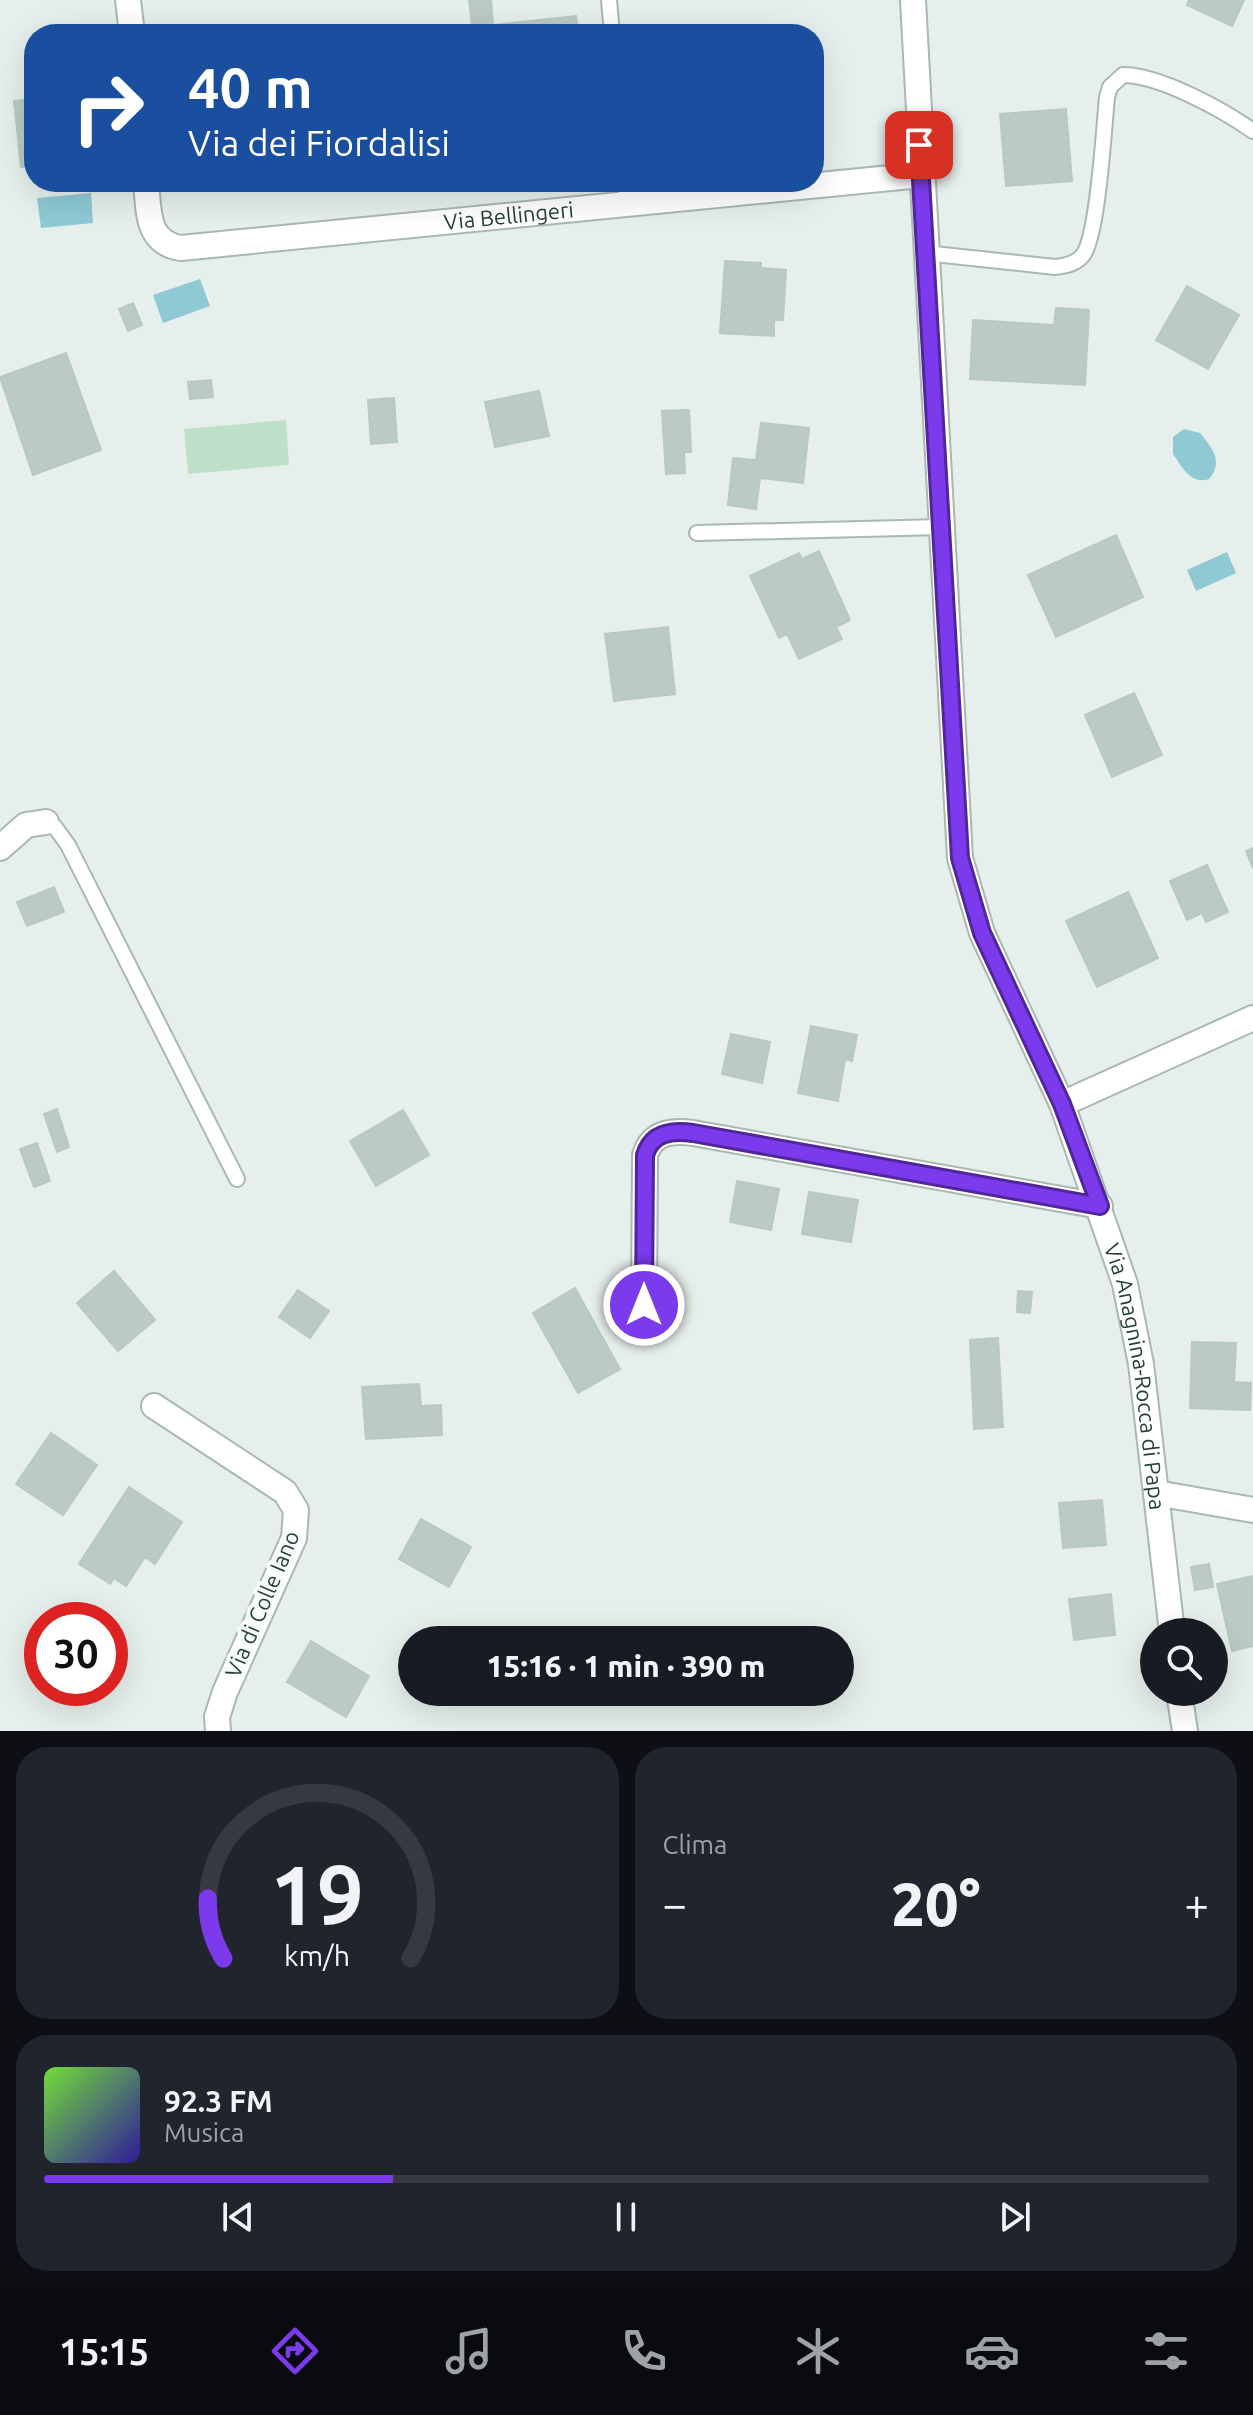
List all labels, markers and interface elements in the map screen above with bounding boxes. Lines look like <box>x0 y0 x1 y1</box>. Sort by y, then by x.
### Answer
icon: right <box>56 56 160 160</box>
text: 40 m <box>188 56 313 119</box>
pin <box>885 111 953 179</box>
text: Via dei Fiordalisi <box>188 122 450 163</box>
icon: arrive <box>897 123 941 167</box>
street label: Via Bellingeri <box>442 196 575 234</box>
street label: Via Anagnina-Rocca di Papa <box>1100 1240 1171 1511</box>
position arrow <box>602 1263 686 1347</box>
street label: Via di Colle Iano <box>219 1527 304 1681</box>
speed limit sign: 30 <box>24 1602 128 1706</box>
map controls <box>1140 1618 1228 1706</box>
button: search <box>1140 1618 1228 1706</box>
text: 15:16 · 1 min · 390 m <box>487 1649 765 1683</box>
text: Clima <box>663 1830 727 1859</box>
text: 19 <box>270 1847 364 1941</box>
text: 20° <box>891 1870 980 1937</box>
text: − <box>663 1879 687 1928</box>
text: + <box>1184 1879 1209 1928</box>
text: km/h <box>284 1939 350 1971</box>
text: 92.3 FM <box>164 2084 273 2118</box>
text: Musica <box>164 2118 244 2147</box>
icon: previous <box>216 2195 260 2239</box>
icon: pause <box>604 2195 648 2239</box>
icon: next <box>993 2195 1037 2239</box>
icon: directions <box>267 2323 323 2379</box>
icon: music <box>441 2323 497 2379</box>
icon: phone <box>616 2323 672 2379</box>
icon: climate <box>790 2323 846 2379</box>
icon: car <box>964 2323 1020 2379</box>
icon: filters <box>1138 2323 1194 2379</box>
text: 15:15 <box>59 2331 149 2372</box>

